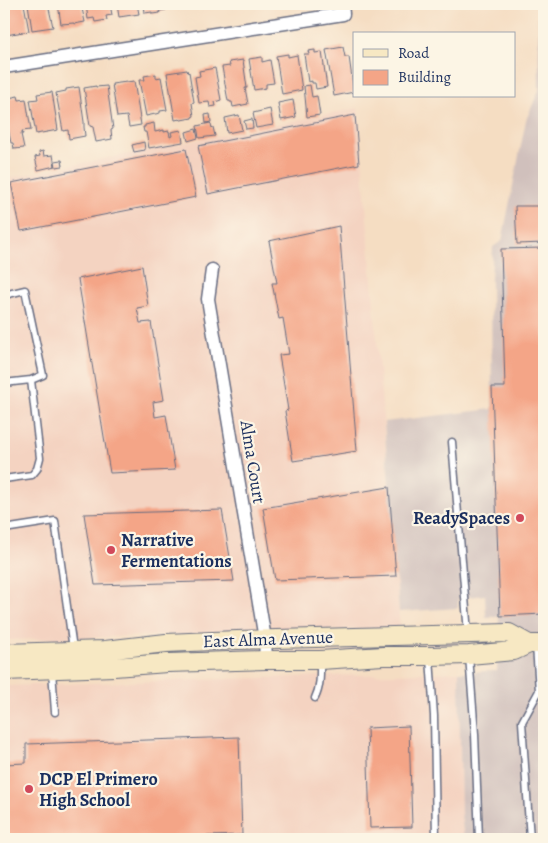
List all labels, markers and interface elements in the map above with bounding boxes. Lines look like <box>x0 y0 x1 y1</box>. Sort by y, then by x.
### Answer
legend <box>353 32 516 98</box>
text: Road <box>398 43 430 63</box>
text: Building <box>398 67 451 87</box>
street label: Alma Court <box>234 418 271 505</box>
place label: ReadySpaces <box>413 506 510 530</box>
marker: ReadySpaces <box>514 512 526 524</box>
place label: Narrative Fermentations <box>121 528 232 573</box>
marker: Narrative Fermentations <box>105 544 117 556</box>
street label: East Alma Avenue <box>202 625 334 653</box>
place label: DCP El Primero High School <box>39 767 158 812</box>
marker: DCP El Primero High School <box>23 783 35 795</box>

